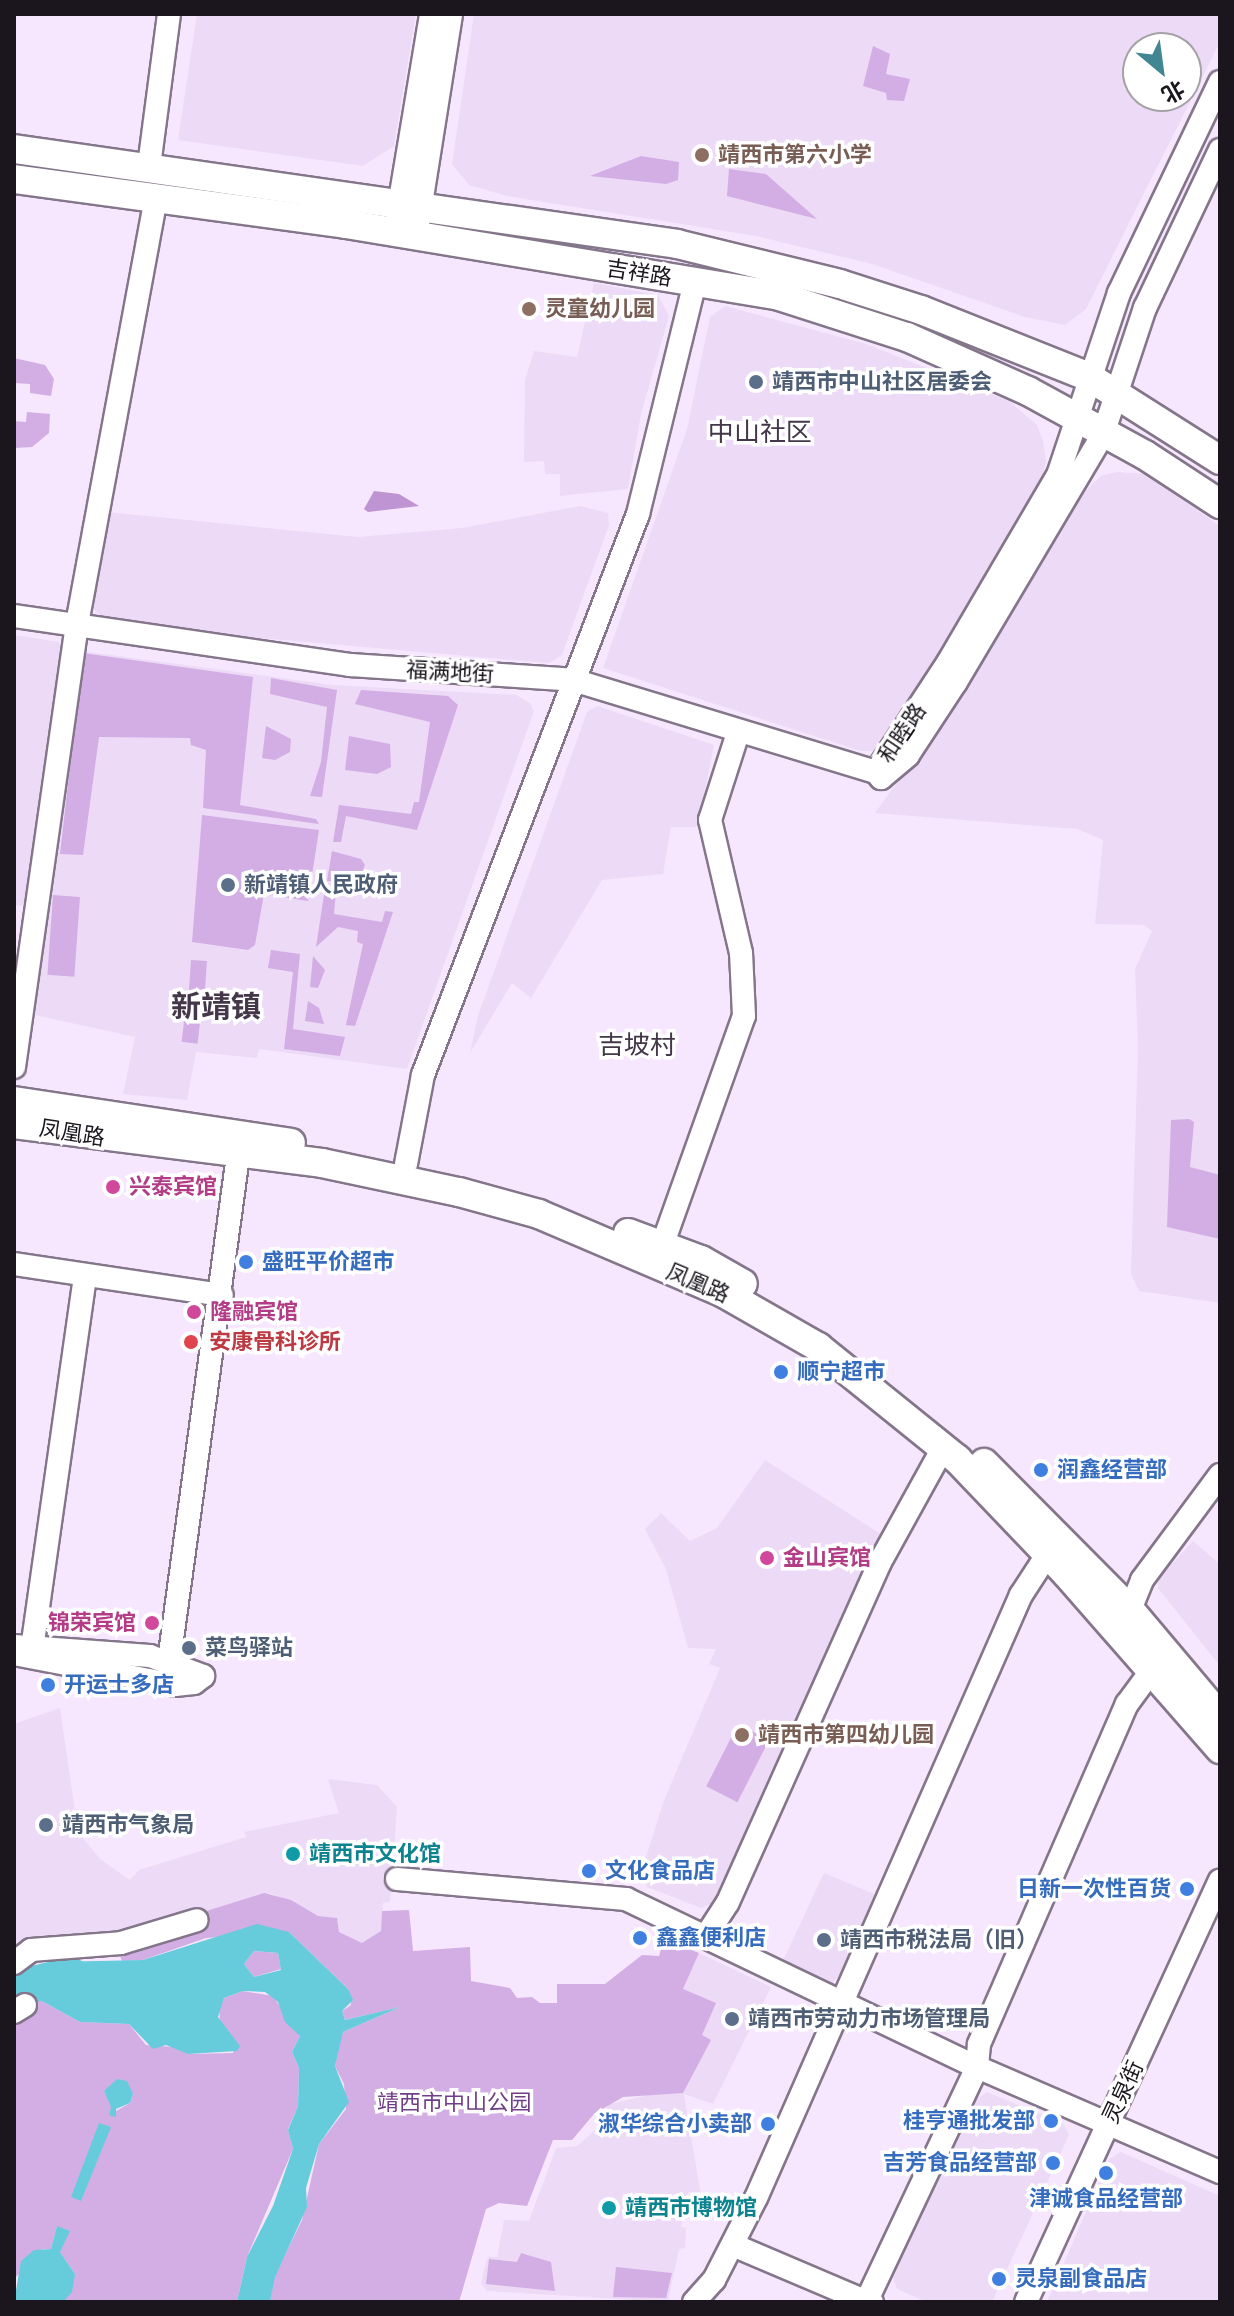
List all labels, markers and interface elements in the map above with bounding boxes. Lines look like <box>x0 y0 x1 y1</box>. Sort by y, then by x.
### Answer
north arrow <box>1122 32 1202 112</box>
text: 北 <box>1156 73 1190 111</box>
place label: 靖西市第六小学 <box>718 142 872 168</box>
marker: 靖西市第六小学 <box>693 146 711 164</box>
street label: 吉祥路 <box>604 255 674 291</box>
place label: 灵童幼儿园 <box>545 296 655 322</box>
marker: 灵童幼儿园 <box>520 300 538 318</box>
place label: 靖西市中山社区居委会 <box>772 369 992 395</box>
marker: 靖西市中山社区居委会 <box>747 373 765 391</box>
district label: 中山社区 <box>708 417 812 449</box>
street label: 福满地街 <box>405 657 495 687</box>
street label: 和睦路 <box>873 698 931 768</box>
place label: 新靖镇人民政府 <box>244 872 398 898</box>
marker: 新靖镇人民政府 <box>219 876 237 894</box>
district label: 新靖镇 <box>171 989 261 1025</box>
district label: 吉坡村 <box>598 1030 676 1062</box>
street label: 凤凰路 <box>37 1115 107 1151</box>
place label: 兴泰宾馆 <box>129 1174 217 1200</box>
marker: 兴泰宾馆 <box>104 1178 122 1196</box>
place label: 盛旺平价超市 <box>262 1249 394 1275</box>
marker: 盛旺平价超市 <box>237 1253 255 1271</box>
street label: 凤凰路 <box>662 1258 734 1308</box>
place label: 隆融宾馆 <box>210 1299 298 1325</box>
marker: 隆融宾馆 <box>185 1303 203 1321</box>
place label: 安康骨科诊所 <box>209 1329 341 1355</box>
marker: 安康骨科诊所 <box>180 1331 202 1353</box>
place label: 顺宁超市 <box>797 1359 885 1385</box>
marker: 顺宁超市 <box>772 1363 790 1381</box>
place label: 润鑫经营部 <box>1057 1457 1167 1483</box>
marker: 润鑫经营部 <box>1032 1461 1050 1479</box>
place label: 金山宾馆 <box>783 1545 871 1571</box>
marker: 金山宾馆 <box>758 1549 776 1567</box>
place label: 锦荣宾馆 <box>48 1610 136 1636</box>
marker: 锦荣宾馆 <box>143 1614 161 1632</box>
place label: 菜鸟驿站 <box>205 1635 293 1661</box>
marker: 菜鸟驿站 <box>180 1639 198 1657</box>
place label: 开运士多店 <box>64 1672 174 1698</box>
marker: 开运士多店 <box>39 1676 57 1694</box>
place label: 靖西市第四幼儿园 <box>758 1722 934 1748</box>
marker: 靖西市第四幼儿园 <box>733 1726 751 1744</box>
place label: 靖西市气象局 <box>62 1812 194 1838</box>
marker: 靖西市气象局 <box>37 1816 55 1834</box>
place label: 靖西市文化馆 <box>309 1841 441 1867</box>
marker: 靖西市文化馆 <box>284 1845 302 1863</box>
place label: 文化食品店 <box>605 1858 715 1884</box>
marker: 文化食品店 <box>580 1862 598 1880</box>
place label: 日新一次性百货 <box>1017 1876 1171 1902</box>
marker: 日新一次性百货 <box>1178 1880 1196 1898</box>
place label: 鑫鑫便利店 <box>656 1925 766 1951</box>
place label: 靖西市税法局（旧） <box>840 1927 1038 1953</box>
marker: 鑫鑫便利店 <box>631 1929 649 1947</box>
marker: 靖西市税法局（旧） <box>815 1931 833 1949</box>
place label: 靖西市劳动力市场管理局 <box>748 2006 990 2032</box>
marker: 靖西市劳动力市场管理局 <box>723 2010 741 2028</box>
street label: 灵泉街 <box>1097 2057 1149 2127</box>
park label: 靖西市中山公园 <box>377 2090 531 2116</box>
place label: 桂亨通批发部 <box>903 2108 1035 2134</box>
place label: 淑华综合小卖部 <box>598 2111 752 2137</box>
marker: 桂亨通批发部 <box>1042 2112 1060 2130</box>
marker: 淑华综合小卖部 <box>759 2115 777 2133</box>
place label: 吉芳食品经营部 <box>883 2150 1037 2176</box>
marker: 吉芳食品经营部 <box>1044 2154 1062 2172</box>
marker: 津诚食品经营部 <box>1097 2164 1115 2182</box>
place label: 津诚食品经营部 <box>1029 2186 1183 2212</box>
place label: 靖西市博物馆 <box>625 2195 757 2221</box>
marker: 靖西市博物馆 <box>600 2199 618 2217</box>
place label: 灵泉副食品店 <box>1015 2266 1147 2292</box>
marker: 灵泉副食品店 <box>990 2270 1008 2288</box>

